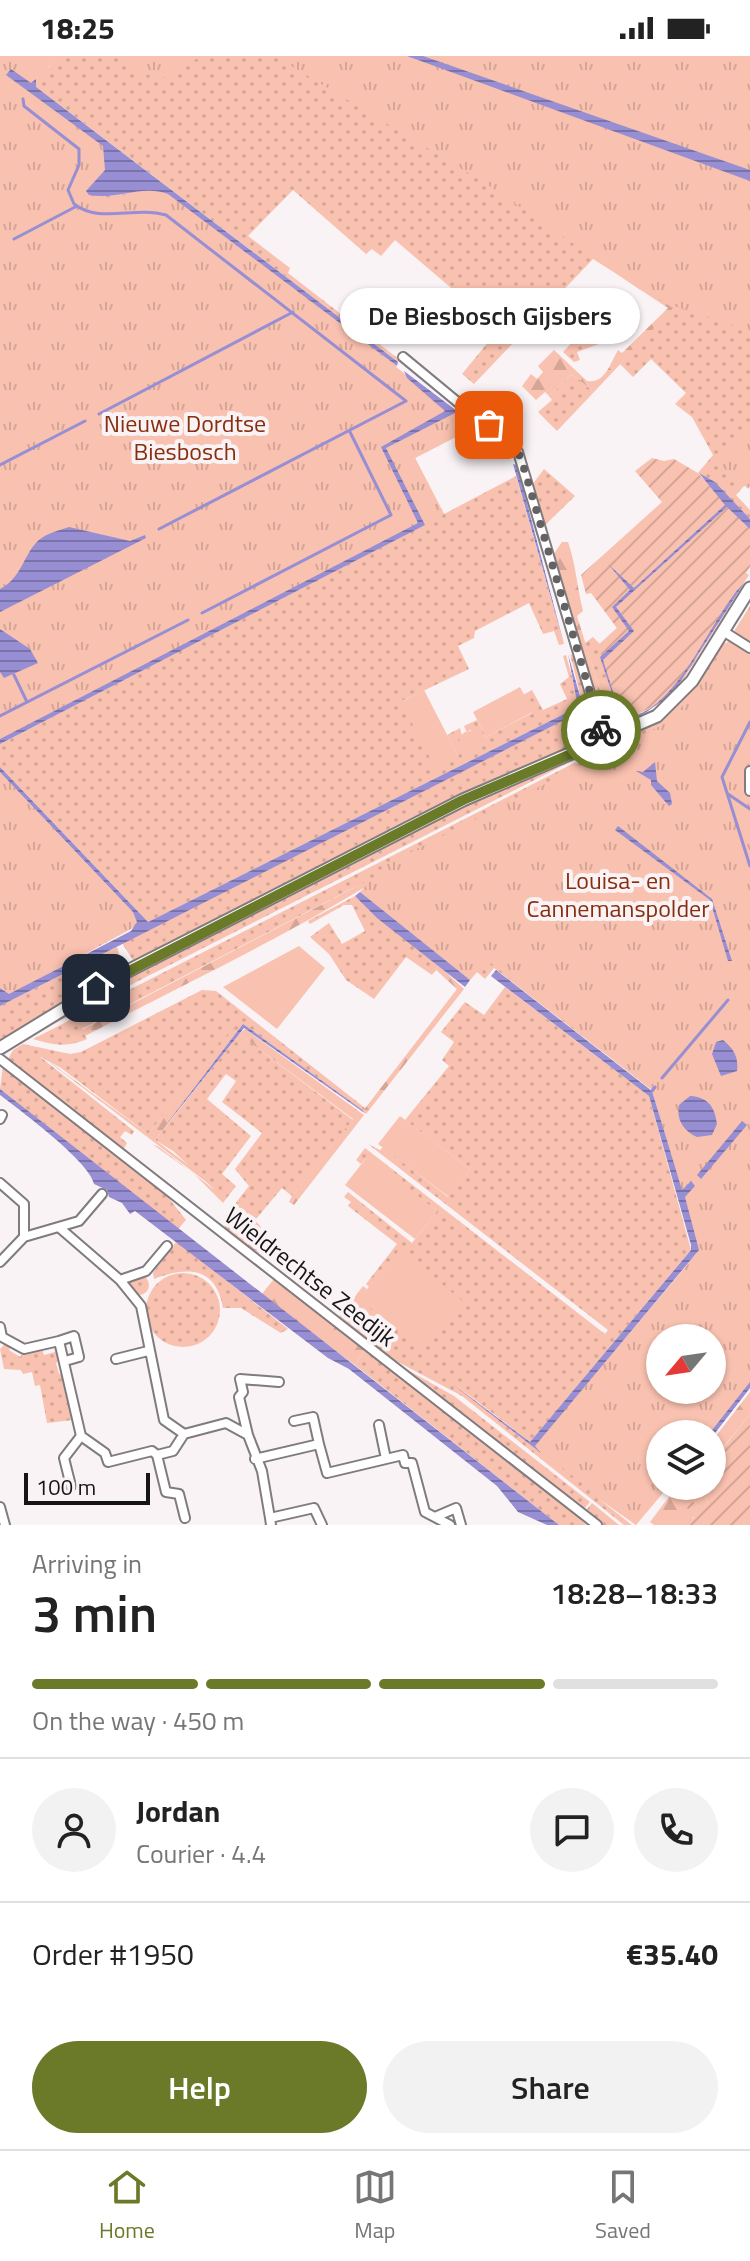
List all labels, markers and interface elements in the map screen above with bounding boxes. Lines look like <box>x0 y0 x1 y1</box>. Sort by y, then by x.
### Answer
text: 18:25 <box>40 5 115 51</box>
callout: De Biesbosch Gijsbers <box>339 289 639 345</box>
text: De Biesbosch Gijsbers <box>368 296 612 335</box>
pin <box>455 391 523 459</box>
icon: bag <box>467 403 511 447</box>
park label: Nieuwe Dordtse Biesbosch <box>104 405 266 469</box>
courier <box>561 690 641 770</box>
icon: bike <box>579 708 623 752</box>
park label: Louisa- en Cannemanspolder <box>526 862 710 926</box>
pin <box>62 954 130 1022</box>
icon: home <box>74 966 118 1010</box>
street label: Wieldrechtse Zeedijk <box>217 1198 404 1355</box>
north arrow <box>646 1324 726 1404</box>
map controls <box>646 1324 726 1500</box>
button: layers <box>646 1420 726 1500</box>
scale bar <box>24 1469 150 1505</box>
text: 100 m <box>36 1470 96 1504</box>
text: Arriving in <box>32 1544 142 1583</box>
text: 18:28–18:33 <box>551 1570 718 1616</box>
text: 3 min <box>32 1573 157 1652</box>
text: On the way · 450 m <box>32 1701 244 1740</box>
button: person <box>32 1788 116 1872</box>
text: Jordan <box>136 1788 220 1834</box>
button: chat <box>530 1788 614 1872</box>
button: phone <box>634 1788 718 1872</box>
text: Courier · 4.4 <box>136 1834 266 1873</box>
text: Order #1950 <box>32 1931 194 1977</box>
text: €35.40 <box>626 1931 718 1977</box>
button: Help <box>32 2041 367 2133</box>
button: Share <box>383 2041 718 2133</box>
tab: Home <box>99 2165 155 2247</box>
tab: Map <box>353 2165 397 2247</box>
tab: Saved <box>595 2165 651 2247</box>

